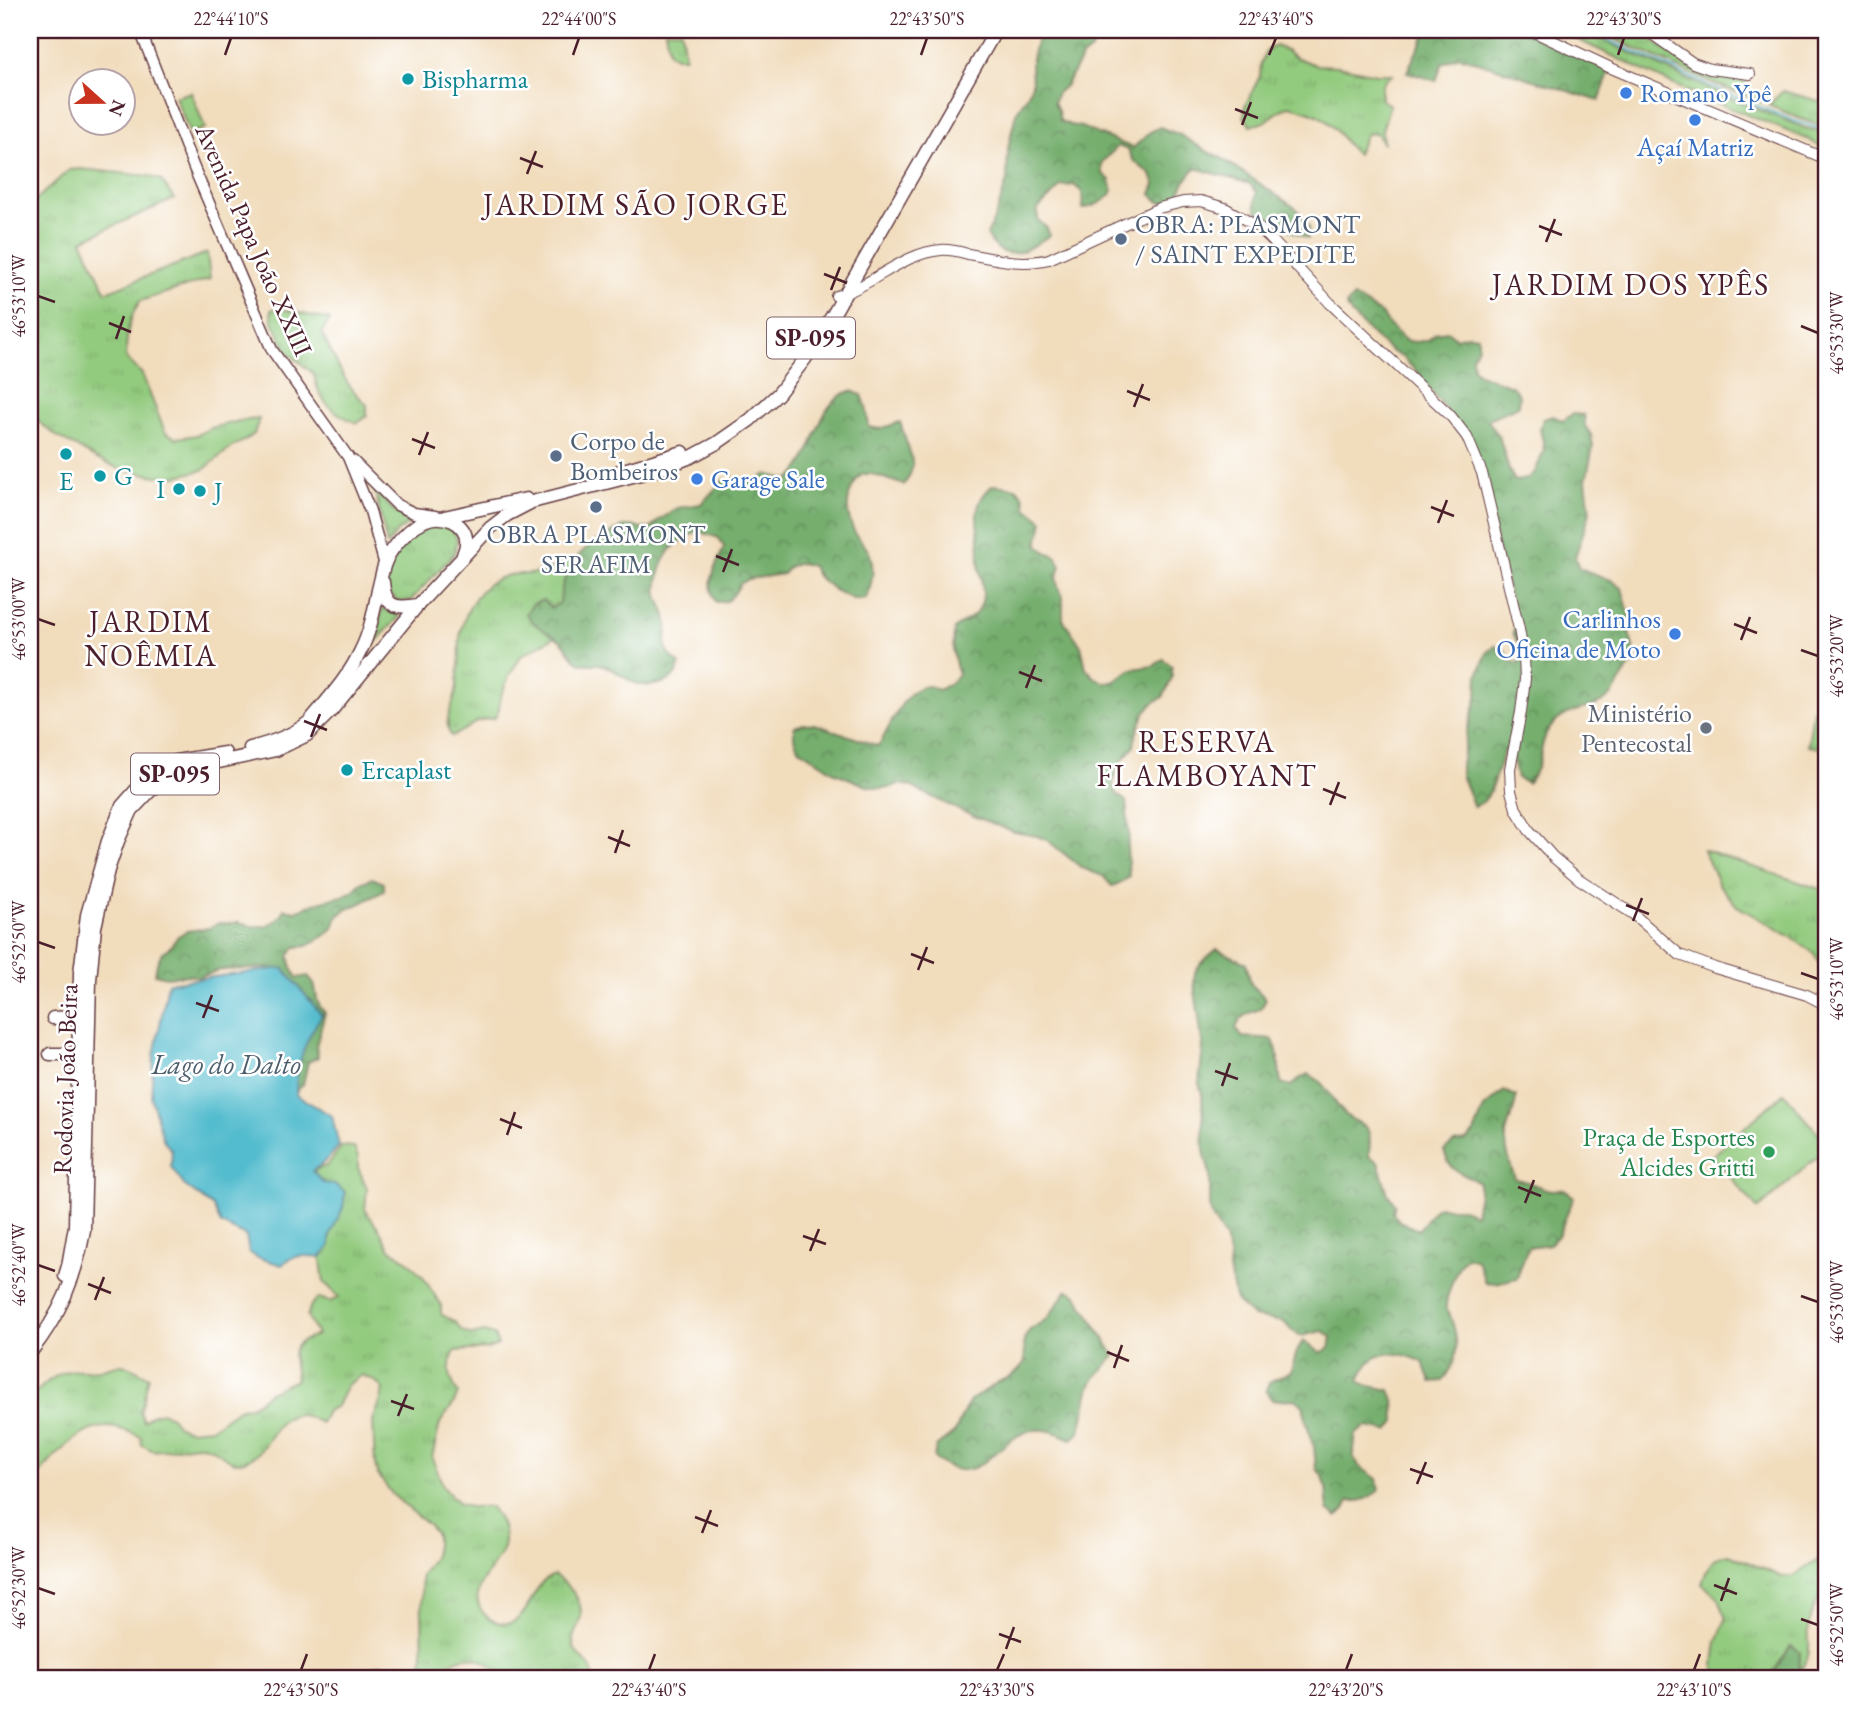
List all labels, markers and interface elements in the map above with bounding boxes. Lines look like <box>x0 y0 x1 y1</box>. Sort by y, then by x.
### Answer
text: 22°44'10"S <box>194 7 268 30</box>
text: 22°44'00"S <box>542 7 616 30</box>
text: 22°43'50"S <box>890 7 964 30</box>
text: 22°43'40"S <box>1239 7 1313 30</box>
text: 22°43'30"S <box>1587 7 1661 30</box>
place label: Bispharma <box>422 62 529 96</box>
north arrow <box>66 66 136 136</box>
marker: Bispharma <box>400 71 416 87</box>
place label: Romano Ypê <box>1640 76 1771 110</box>
marker: Romano Ypê <box>1618 85 1634 101</box>
text: N <box>103 96 132 120</box>
marker: Açaí Matriz <box>1687 112 1703 128</box>
street label: Avenida Papa João XXIII <box>187 118 321 362</box>
place label: Açaí Matriz <box>1636 130 1753 164</box>
district label: JARDIM SÃO JORGE <box>480 185 789 224</box>
place label: OBRA: PLASMONT / SAINT EXPEDITE <box>1135 207 1361 271</box>
marker: OBRA: PLASMONT / SAINT EXPEDITE <box>1113 231 1129 247</box>
text: 46°53'10"W <box>7 254 30 338</box>
district label: JARDIM DOS YPÊS <box>1489 265 1770 304</box>
text: 46°53'30"W <box>1825 291 1848 375</box>
road number: SP-095 <box>767 318 855 358</box>
place label: Corpo de Bombeiros <box>570 424 678 488</box>
marker: E <box>58 446 74 462</box>
marker: Corpo de Bombeiros <box>548 448 564 464</box>
place label: G <box>114 459 133 493</box>
place label: Garage Sale <box>711 462 825 496</box>
place label: E <box>59 464 74 498</box>
marker: G <box>92 468 108 484</box>
marker: Garage Sale <box>689 471 705 487</box>
place label: I <box>156 472 165 506</box>
place label: J <box>212 474 223 508</box>
marker: I <box>171 481 187 497</box>
marker: J <box>192 483 208 499</box>
marker: OBRA PLASMONT SERAFIM <box>588 499 604 515</box>
place label: OBRA PLASMONT SERAFIM <box>487 517 706 581</box>
text: 46°53'00"W <box>7 577 30 661</box>
district label: JARDIM NOÊMIA <box>84 602 218 675</box>
place label: Carlinhos Oficina de Moto <box>1496 602 1661 666</box>
text: 46°53'20"W <box>1825 614 1848 698</box>
marker: Carlinhos Oficina de Moto <box>1667 626 1683 642</box>
place label: Ministério Pentecostal <box>1581 696 1692 760</box>
marker: Ministério Pentecostal <box>1698 720 1714 736</box>
district label: RESERVA FLAMBOYANT <box>1096 722 1318 795</box>
place label: Ercaplast <box>361 753 451 787</box>
road number: SP-095 <box>131 754 219 794</box>
marker: Ercaplast <box>339 762 355 778</box>
text: 46°52'50"W <box>7 900 30 984</box>
text: 46°53'10"W <box>1825 937 1848 1021</box>
street label: Rodovia João Beira <box>45 982 85 1175</box>
water label: Lago do Dalto <box>150 1046 301 1082</box>
place label: Praça de Esportes Alcides Gritti <box>1583 1120 1755 1184</box>
marker: Praça de Esportes Alcides Gritti <box>1761 1144 1777 1160</box>
text: 46°52'40"W <box>7 1223 30 1307</box>
text: 46°53'00"W <box>1825 1260 1848 1344</box>
text: 46°52'30"W <box>7 1546 30 1630</box>
text: 46°52'50"W <box>1825 1583 1848 1667</box>
text: 22°43'50"S <box>264 1678 338 1701</box>
text: 22°43'40"S <box>612 1678 686 1701</box>
text: 22°43'30"S <box>960 1678 1034 1701</box>
text: 22°43'20"S <box>1309 1678 1383 1701</box>
text: 22°43'10"S <box>1657 1678 1731 1701</box>

